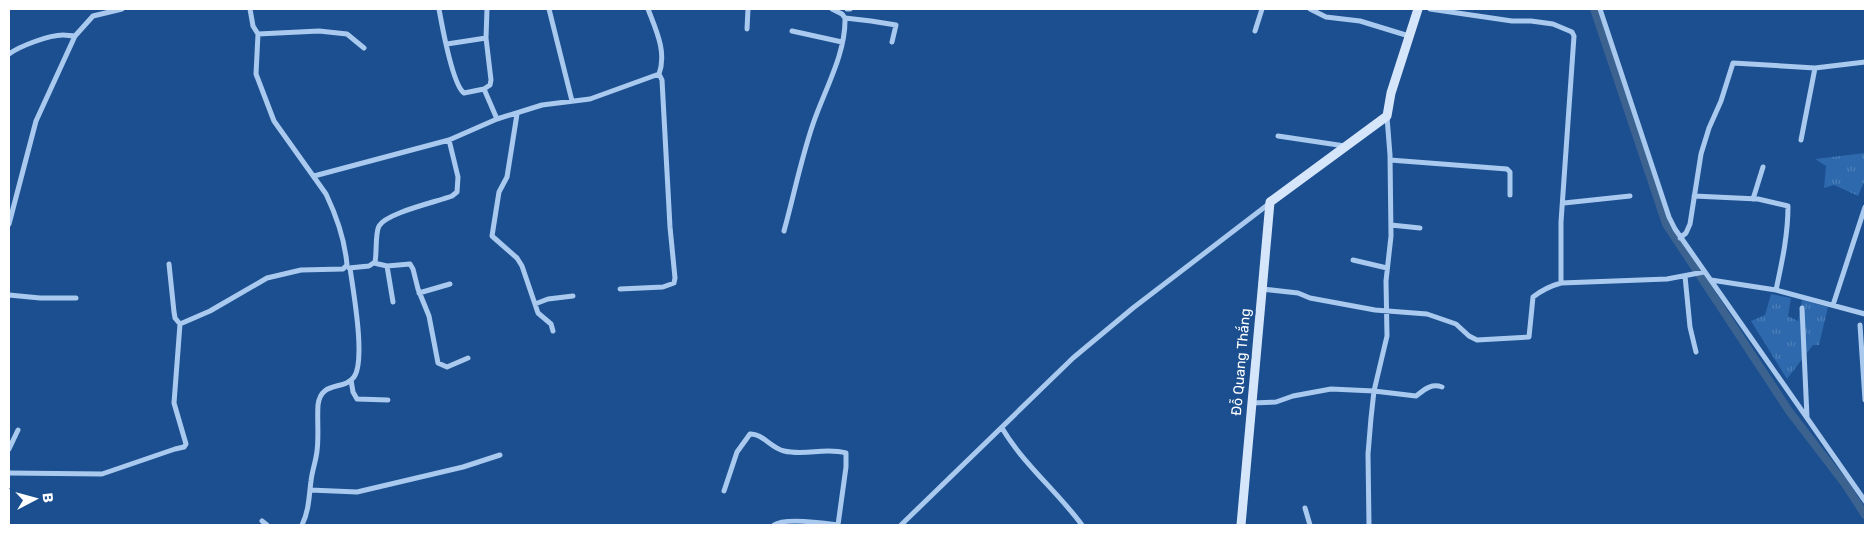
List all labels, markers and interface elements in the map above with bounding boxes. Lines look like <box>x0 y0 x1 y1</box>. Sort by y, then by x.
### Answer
street label: Đỗ Quang Thắng <box>1227 308 1254 416</box>
north arrow <box>10 474 60 524</box>
text: B <box>38 492 56 504</box>

